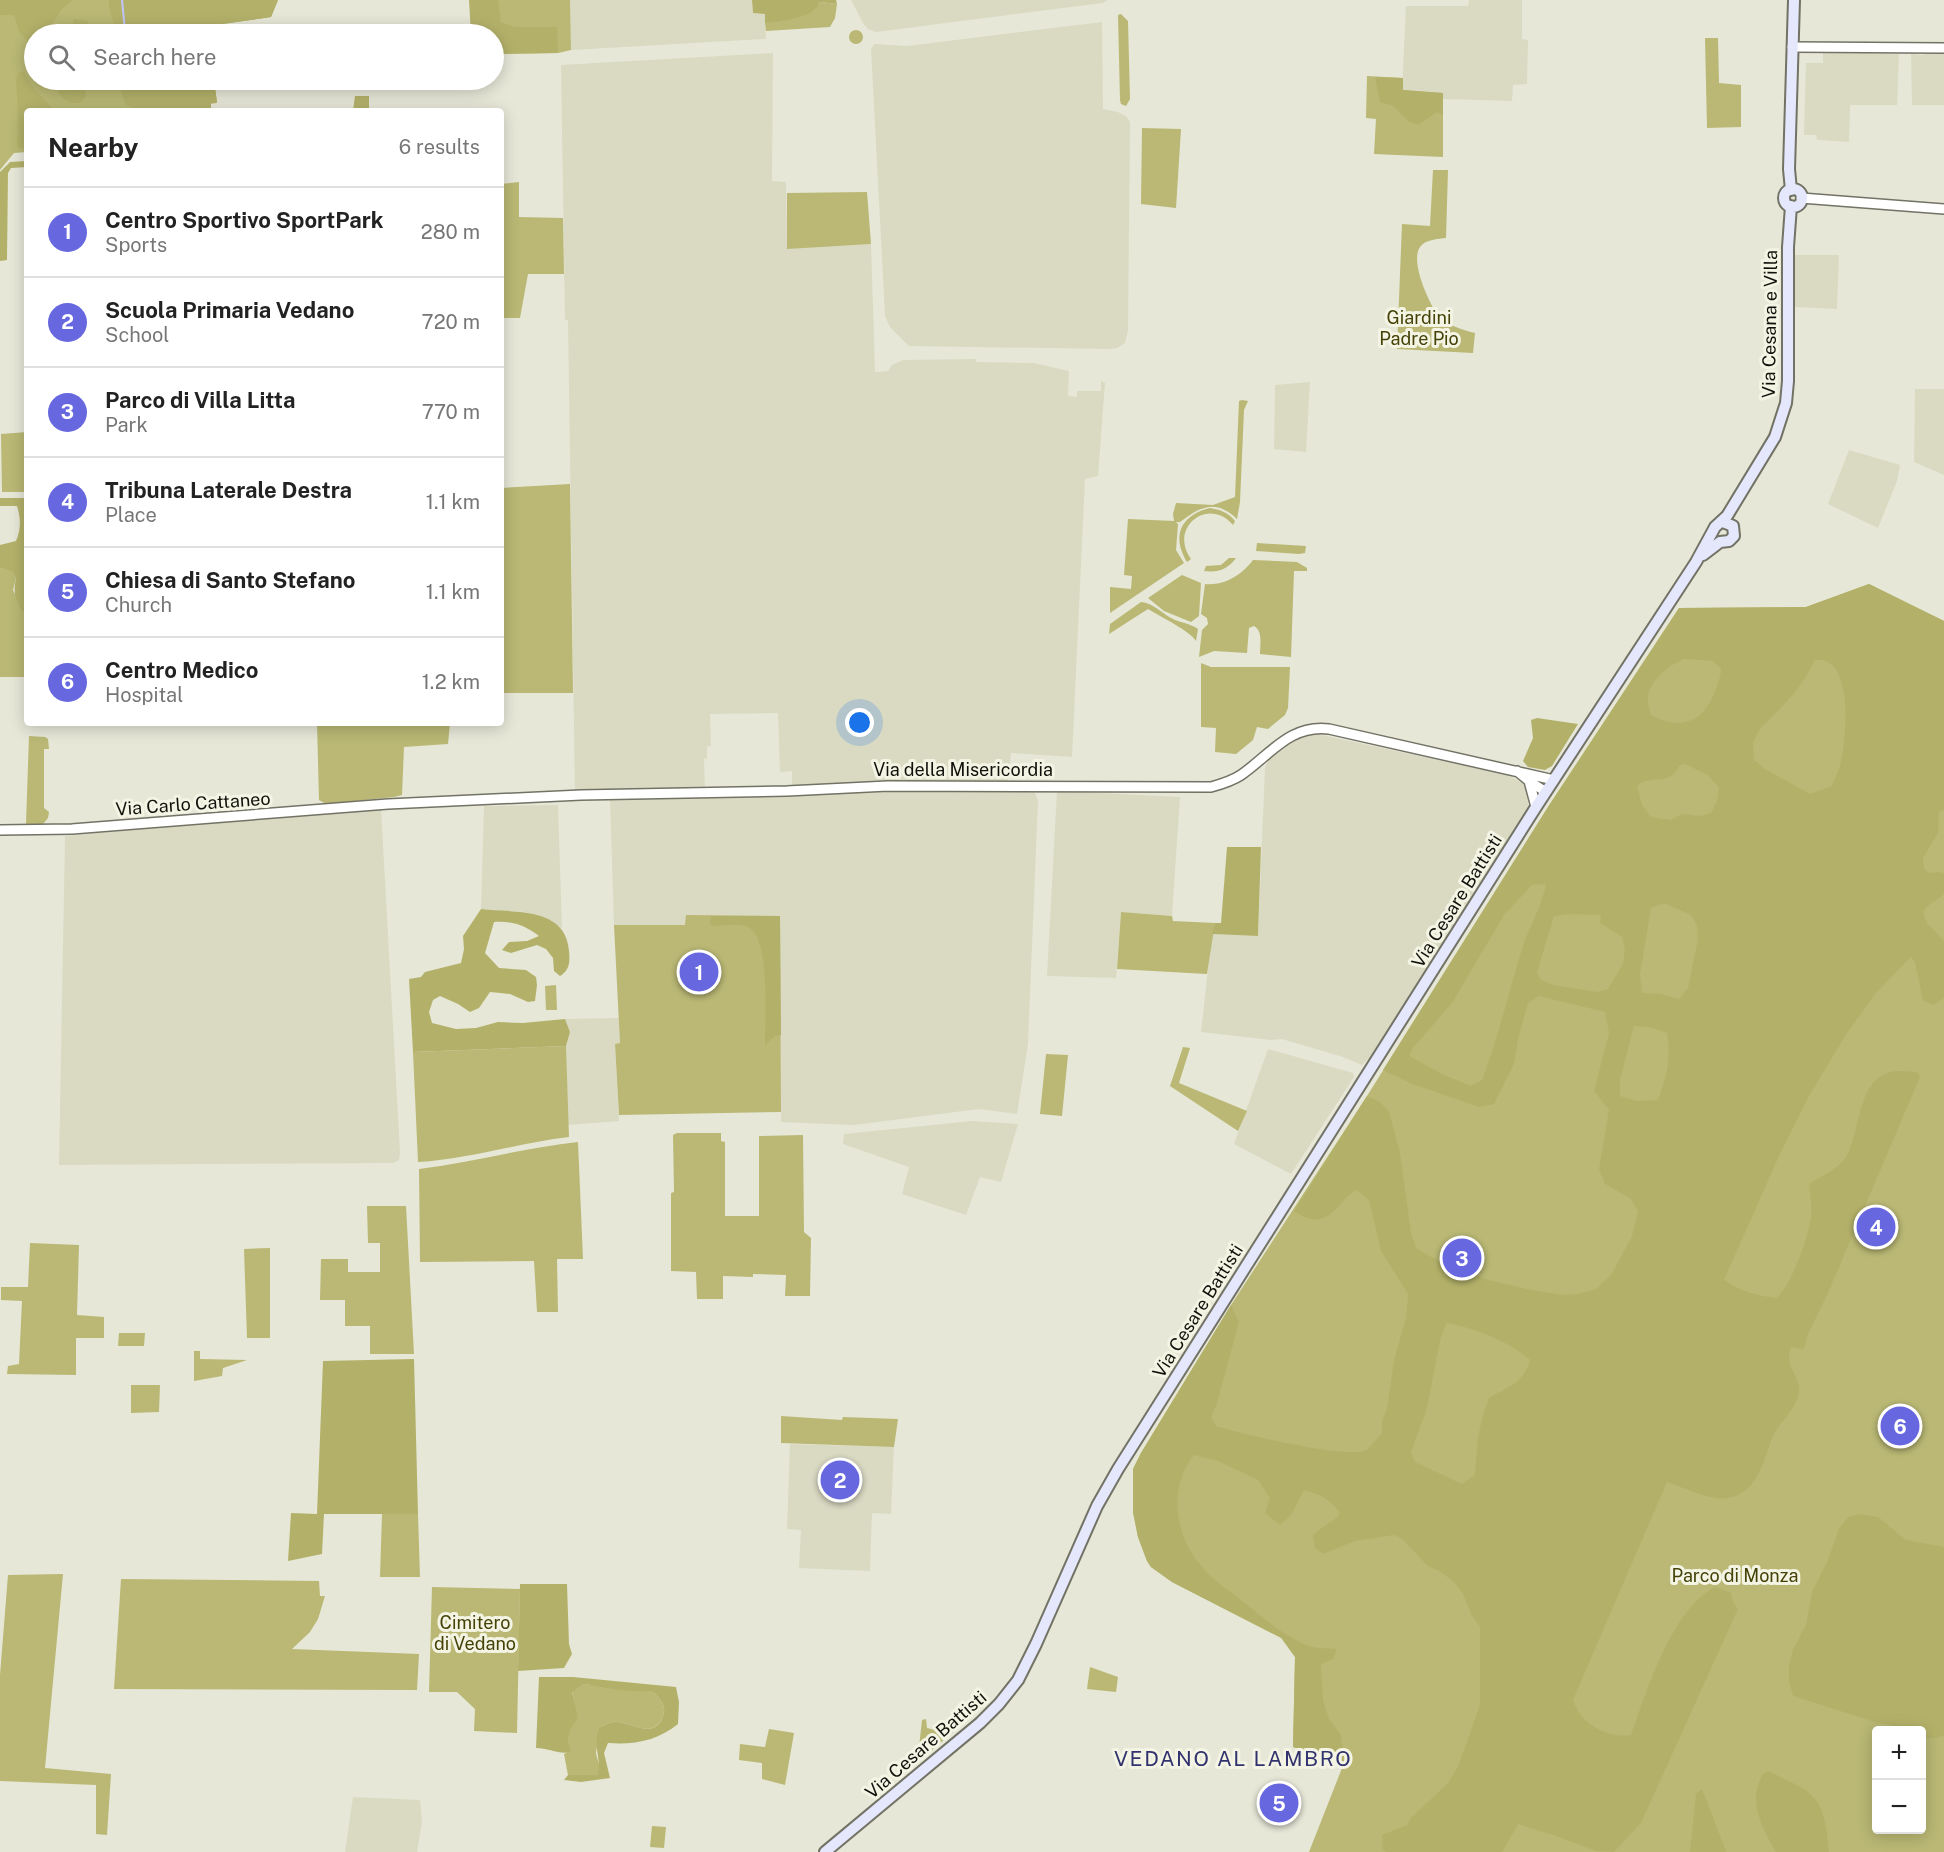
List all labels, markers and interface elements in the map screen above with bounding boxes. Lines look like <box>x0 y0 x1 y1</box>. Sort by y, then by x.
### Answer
search box <box>24 24 504 90</box>
icon: search <box>45 41 78 74</box>
text: Search here <box>93 44 217 70</box>
text: Nearby <box>48 132 138 163</box>
text: 6 results <box>399 135 480 159</box>
text: Centro Sportivo SportPark <box>105 207 384 233</box>
text: 1 <box>63 220 72 244</box>
text: 280 m <box>421 220 480 244</box>
text: Sports <box>105 233 167 257</box>
street label: Via Cesana e Villa <box>1758 250 1781 398</box>
text: Scuola Primaria Vedano <box>105 297 354 323</box>
park label: Giardini Padre Pio <box>1379 307 1459 349</box>
text: 2 <box>61 310 74 334</box>
text: 720 m <box>422 310 480 334</box>
text: School <box>105 323 169 347</box>
text: Parco di Villa Litta <box>105 387 295 413</box>
text: 3 <box>61 400 74 424</box>
text: 770 m <box>422 400 480 424</box>
text: Park <box>105 413 148 437</box>
text: Tribuna Laterale Destra <box>105 477 352 503</box>
text: 4 <box>61 490 74 514</box>
text: 1.1 km <box>426 490 480 514</box>
text: Place <box>105 503 157 527</box>
text: Chiesa di Santo Stefano <box>105 567 355 593</box>
text: 5 <box>61 580 74 604</box>
text: 1.1 km <box>426 580 480 604</box>
text: Church <box>105 593 172 617</box>
text: Centro Medico <box>105 657 258 683</box>
text: 6 <box>61 670 74 694</box>
text: 1.2 km <box>422 670 480 694</box>
text: Hospital <box>105 683 183 707</box>
your location <box>845 708 874 737</box>
street label: Via della Misericordia <box>873 759 1053 780</box>
street label: Via Carlo Cattaneo <box>115 788 271 819</box>
street label: Via Cesare Battisti <box>1407 830 1506 971</box>
pin: 1 <box>680 950 718 994</box>
pin: 4 <box>1856 1204 1896 1250</box>
pin: 3 <box>1442 1236 1482 1280</box>
street label: Via Cesare Battisti <box>1148 1240 1247 1381</box>
pin: 6 <box>1880 1404 1920 1448</box>
pin: 2 <box>820 1458 860 1502</box>
park label: Parco di Monza <box>1672 1565 1798 1586</box>
park label: Cimitero di Vedano <box>434 1612 516 1654</box>
street label: Via Cesare Battisti <box>861 1686 990 1803</box>
map controls <box>1872 1726 1926 1834</box>
button: + <box>1872 1726 1926 1780</box>
district label: VEDANO AL LAMBRO <box>1114 1746 1352 1771</box>
pin: 5 <box>1260 1780 1298 1826</box>
button: − <box>1872 1780 1926 1834</box>

